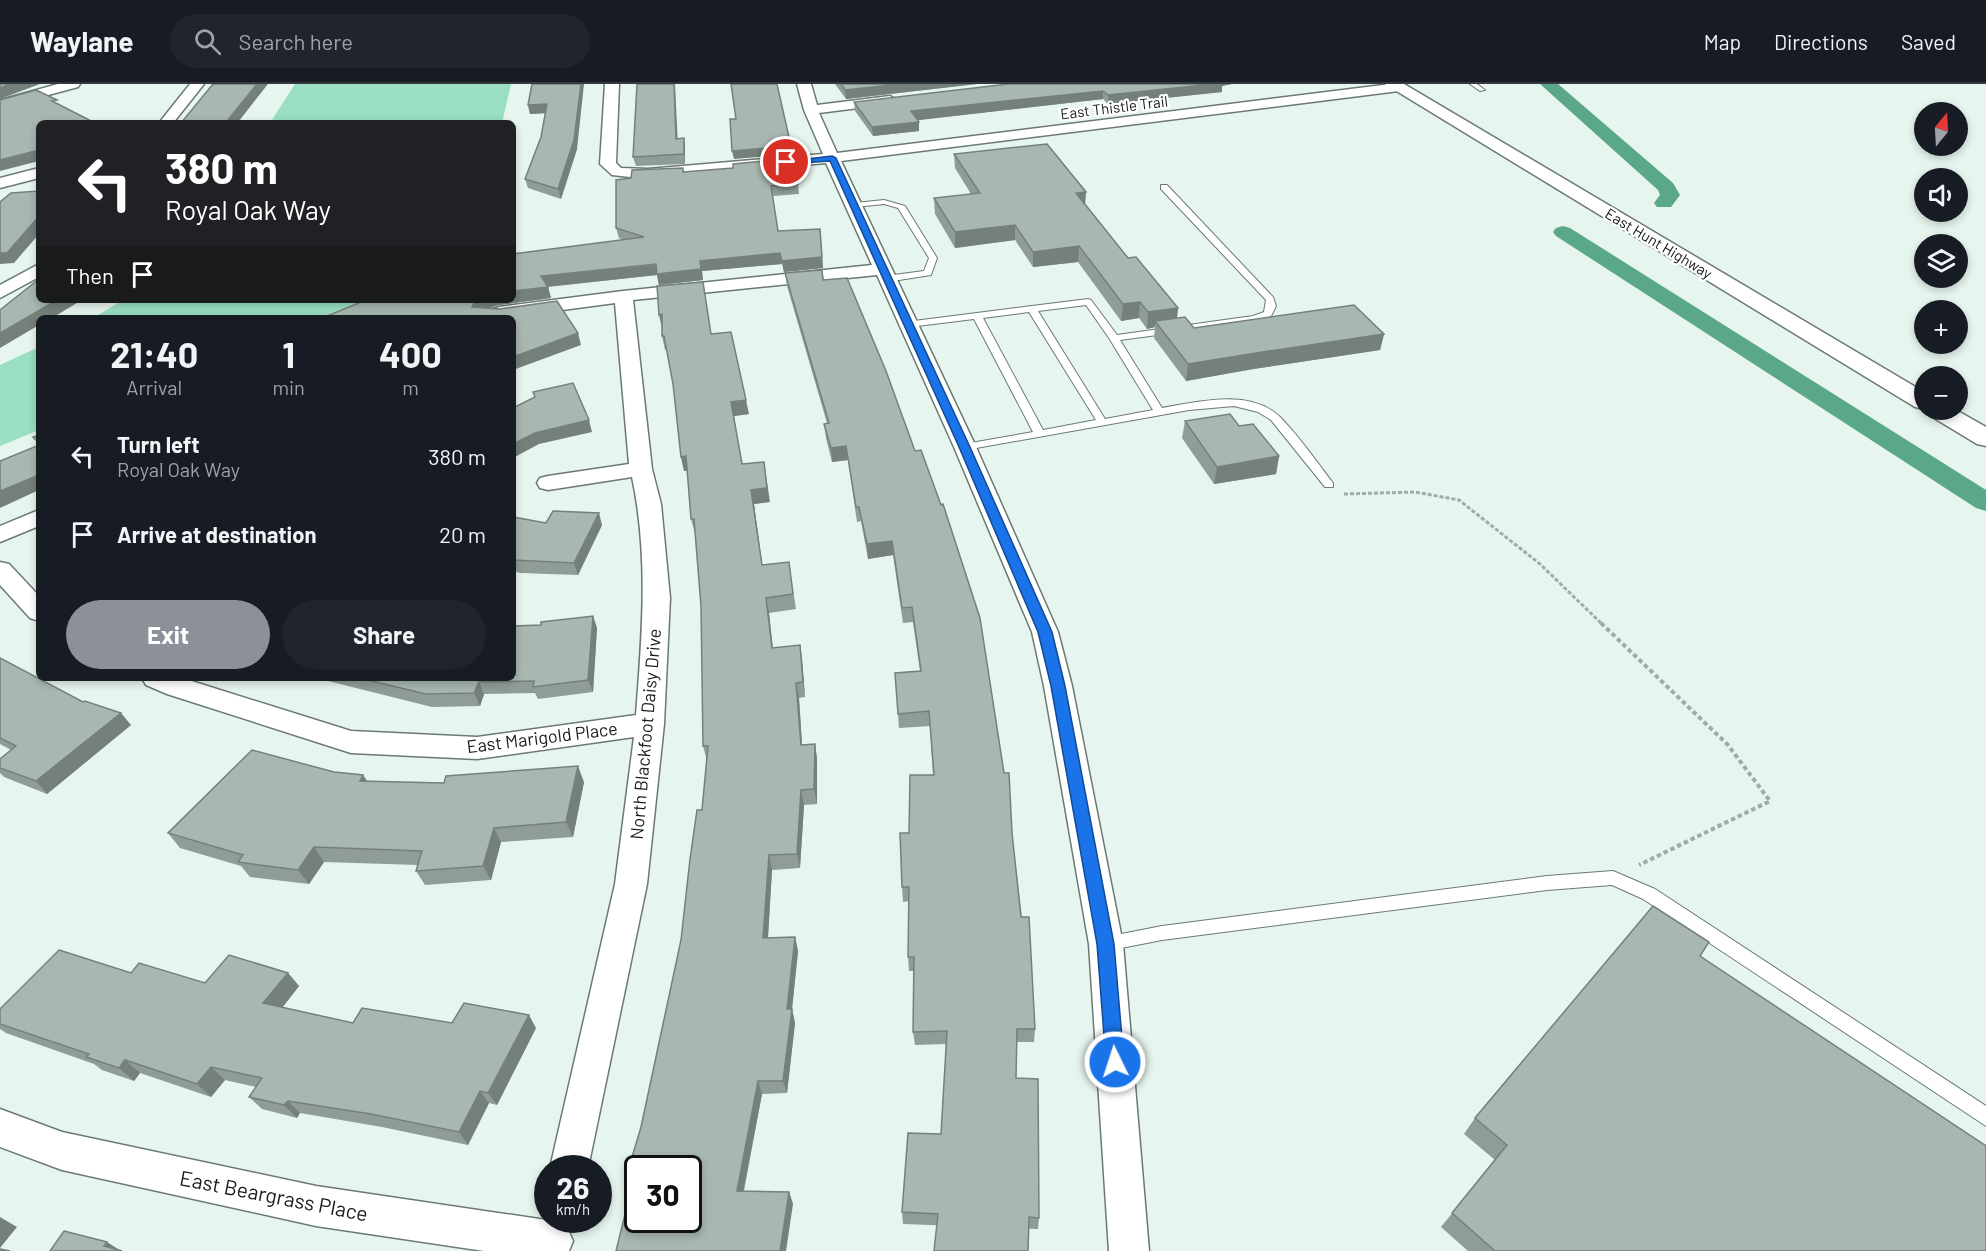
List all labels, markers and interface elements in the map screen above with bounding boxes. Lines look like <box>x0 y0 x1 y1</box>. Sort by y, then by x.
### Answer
search box <box>170 14 590 68</box>
text: Waylane <box>30 24 134 58</box>
icon: search <box>191 25 224 58</box>
text: Search here <box>239 28 353 54</box>
text: Map <box>1704 29 1741 54</box>
text: Directions <box>1774 29 1868 54</box>
text: Saved <box>1901 29 1956 54</box>
street label: East Thistle Trail <box>1059 91 1169 123</box>
north arrow <box>1914 102 1968 156</box>
map controls <box>1914 102 1968 420</box>
pin <box>760 136 811 187</box>
text: 380 m <box>165 142 278 192</box>
icon: left <box>66 144 144 222</box>
icon: arrive <box>769 145 802 178</box>
button: sound <box>1914 168 1968 222</box>
text: Royal Oak Way <box>165 193 331 225</box>
street label: East Hunt Highway <box>1602 204 1716 282</box>
button: layers <box>1914 234 1968 288</box>
icon: arrive <box>126 258 159 291</box>
text: Then <box>66 262 114 288</box>
button: + <box>1914 300 1968 354</box>
text: 21:40 <box>110 332 198 375</box>
text: 1 <box>282 332 295 375</box>
text: 400 <box>379 332 442 375</box>
button: − <box>1914 366 1968 420</box>
text: Arrival <box>126 375 182 399</box>
text: min <box>272 375 305 399</box>
text: m <box>402 375 419 399</box>
text: Turn left <box>117 431 200 457</box>
icon: left <box>66 440 99 473</box>
text: 380 m <box>428 443 486 469</box>
text: Royal Oak Way <box>117 457 240 481</box>
icon: arrive <box>66 518 99 551</box>
text: Arrive at destination <box>117 521 316 547</box>
text: 20 m <box>439 521 486 547</box>
button: Exit <box>66 600 270 669</box>
button: Share <box>282 600 486 669</box>
street label: North Blackfoot Daisy Drive <box>625 628 665 840</box>
street label: East Marigold Place <box>465 717 619 757</box>
position arrow <box>1083 1030 1147 1094</box>
speed limit sign: 30 <box>624 1155 702 1233</box>
street label: East Beargrass Place <box>178 1164 370 1226</box>
text: 26 <box>557 1169 589 1205</box>
text: km/h <box>556 1200 590 1218</box>

